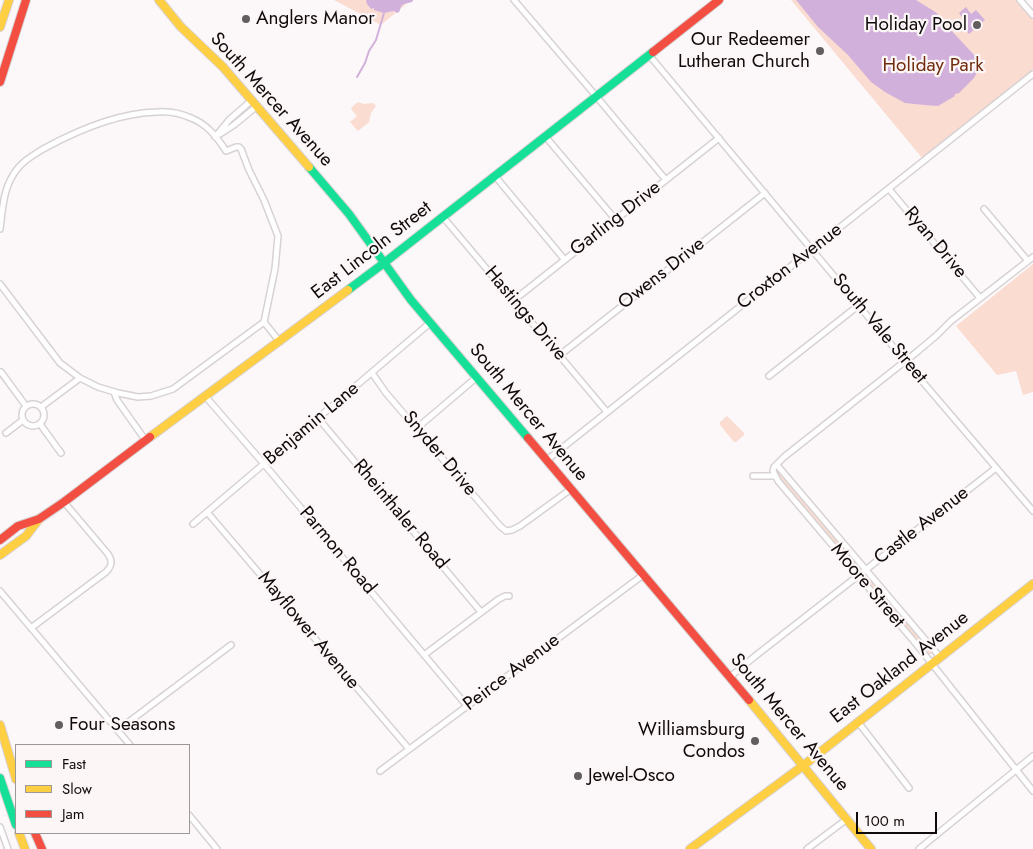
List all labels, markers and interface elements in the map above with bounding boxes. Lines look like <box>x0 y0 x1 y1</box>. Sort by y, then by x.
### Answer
place label: Anglers Manor <box>256 8 375 30</box>
marker: Anglers Manor <box>240 13 252 25</box>
place label: Holiday Pool <box>865 14 967 36</box>
marker: Holiday Pool <box>971 19 983 31</box>
street label: South Mercer Avenue <box>205 28 337 172</box>
place label: Our Redeemer Lutheran Church <box>678 29 810 73</box>
marker: Our Redeemer Lutheran Church <box>814 45 826 57</box>
park label: Holiday Park <box>882 55 984 77</box>
street label: Garling Drive <box>566 177 666 261</box>
street label: East Lincoln Street <box>308 197 436 305</box>
street label: Ryan Drive <box>899 203 971 283</box>
street label: Croxton Avenue <box>733 219 847 315</box>
street label: Owens Drive <box>614 233 710 315</box>
street label: Hastings Drive <box>479 262 571 366</box>
street label: South Vale Street <box>827 270 931 388</box>
street label: South Mercer Avenue <box>464 340 592 486</box>
street label: Benjamin Lane <box>260 378 364 470</box>
street label: Snyder Drive <box>397 407 481 501</box>
street label: Rheinthaler Road <box>347 455 453 575</box>
street label: Castle Avenue <box>870 482 974 570</box>
street label: Parmon Road <box>294 503 380 599</box>
street label: Moore Street <box>825 539 909 633</box>
street label: Mayflower Avenue <box>252 568 364 694</box>
street label: East Oakland Avenue <box>826 607 974 729</box>
street label: Peirce Avenue <box>459 629 565 717</box>
street label: South Mercer Avenue <box>725 650 853 796</box>
place label: Four Seasons <box>69 714 175 736</box>
marker: Four Seasons <box>53 719 65 731</box>
place label: Williamsburg Condos <box>638 719 745 763</box>
marker: Williamsburg Condos <box>749 735 761 747</box>
legend <box>15 744 190 834</box>
text: Fast <box>62 753 86 775</box>
place label: Jewel-Osco <box>588 765 675 787</box>
marker: Jewel-Osco <box>572 770 584 782</box>
text: Slow <box>62 778 92 800</box>
scale bar <box>858 802 939 834</box>
text: Jam <box>62 803 85 825</box>
text: 100 m <box>864 810 905 832</box>

